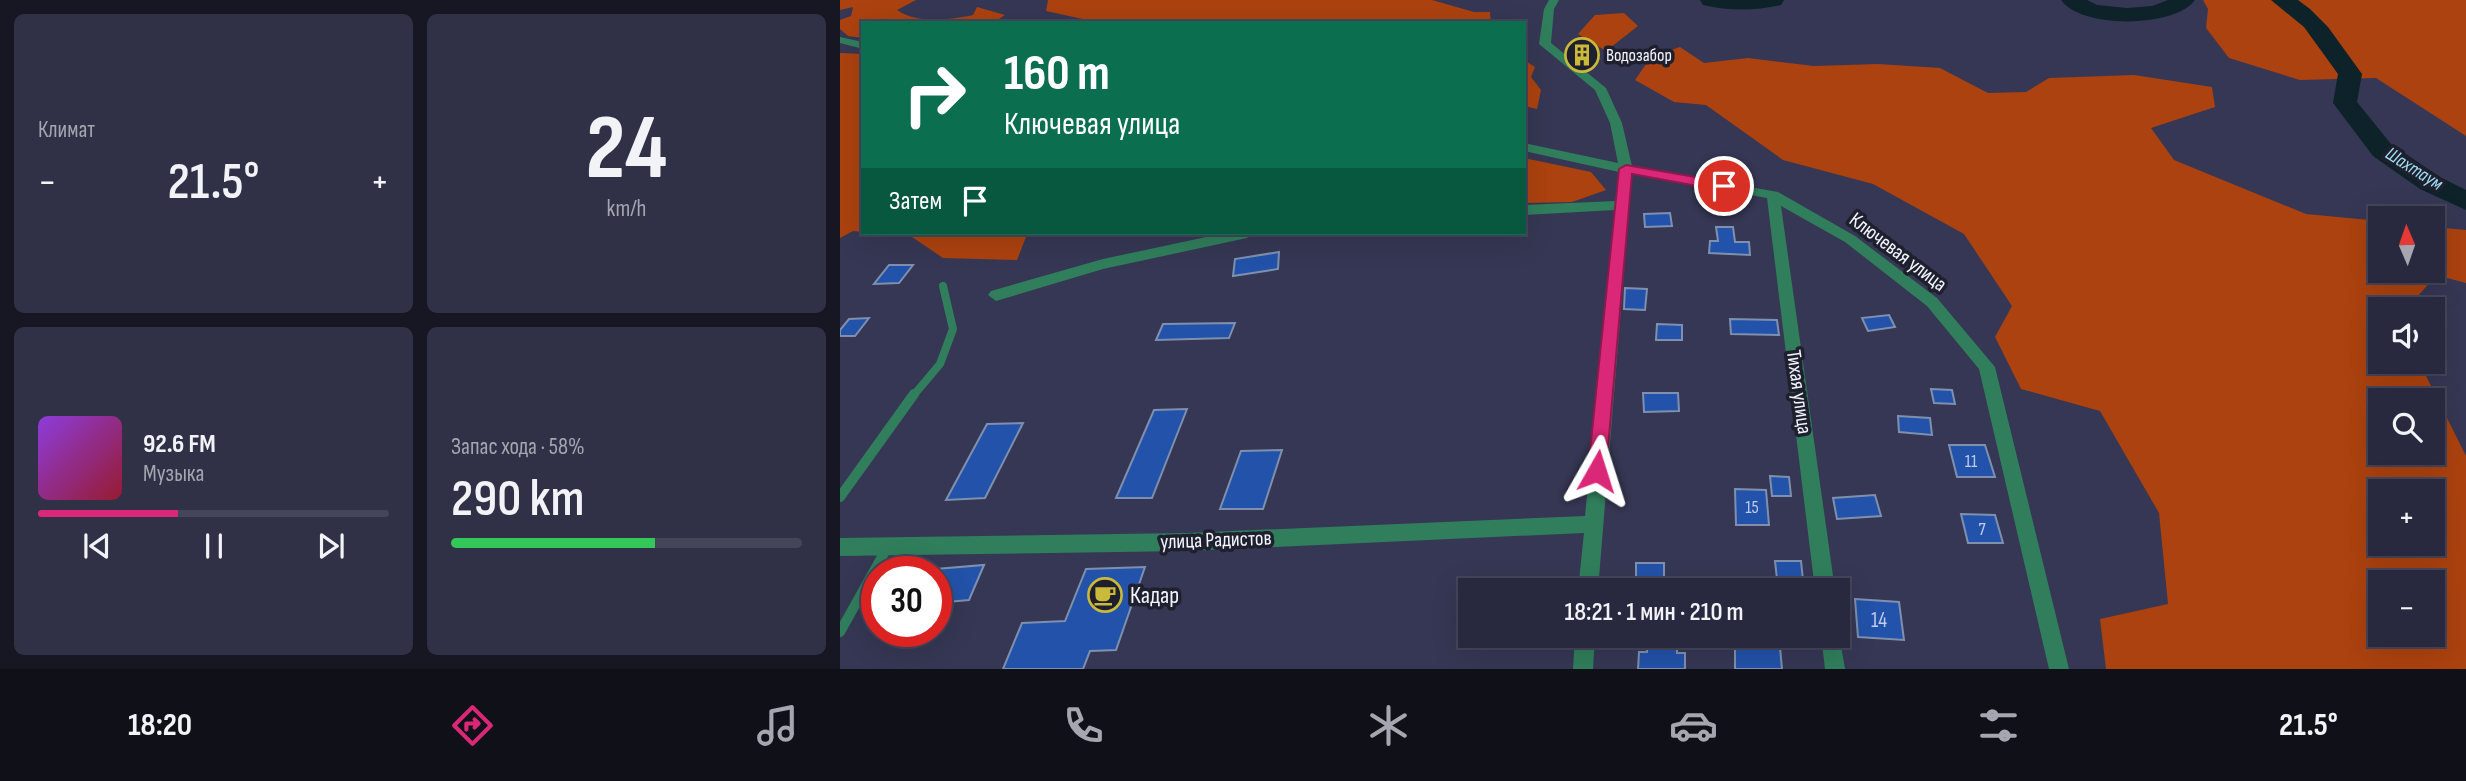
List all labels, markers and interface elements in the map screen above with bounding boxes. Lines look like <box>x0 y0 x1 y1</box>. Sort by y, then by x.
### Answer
building icon: Водозабор <box>1563 36 1601 74</box>
text: 160 m <box>1004 45 1110 104</box>
place label: Водозабор <box>1606 45 1672 66</box>
icon: right <box>889 49 980 140</box>
text: 24 <box>586 95 667 204</box>
text: Ключевая улица <box>1004 105 1180 144</box>
text: Климат <box>38 116 95 144</box>
water label: Шахтаум <box>2381 142 2447 196</box>
text: 21.5° <box>168 151 259 214</box>
pin <box>1694 156 1754 216</box>
text: − <box>38 160 57 205</box>
text: + <box>370 160 389 205</box>
icon: arrive <box>1705 167 1743 205</box>
icon: arrive <box>956 182 994 220</box>
text: Затем <box>889 186 942 217</box>
text: km/h <box>607 195 646 223</box>
north arrow <box>2368 206 2445 284</box>
map controls <box>2368 206 2445 647</box>
street label: Ключевая улица <box>1844 207 1952 297</box>
button: sound <box>2368 297 2445 374</box>
street label: Тихая улица <box>1781 348 1817 436</box>
button: search <box>2368 388 2445 465</box>
text: 92.6 FM <box>143 429 216 460</box>
text: Запас хода · 58% <box>451 433 585 461</box>
position arrow <box>1560 434 1634 508</box>
house number: 11 <box>1965 451 1978 472</box>
text: Музыка <box>143 460 204 488</box>
text: 290 km <box>451 468 585 531</box>
button: + <box>2368 479 2445 556</box>
house number: 15 <box>1745 497 1759 518</box>
house number: 7 <box>1978 519 1986 540</box>
street label: улица Радистов <box>1160 526 1272 554</box>
icon: previous <box>78 527 116 565</box>
icon: pause <box>195 527 233 565</box>
icon: next <box>312 527 350 565</box>
speed limit sign: 30 <box>861 556 952 647</box>
button: − <box>2368 570 2445 647</box>
cafe icon: Кадар <box>1086 576 1124 614</box>
place label: Кадар <box>1130 581 1179 610</box>
text: 18:21 · 1 мин · 210 m <box>1564 597 1744 628</box>
house number: 14 <box>1871 608 1887 633</box>
icon: directions <box>448 701 497 750</box>
icon: music <box>753 701 802 750</box>
icon: phone <box>1059 701 1108 750</box>
icon: climate <box>1364 701 1413 750</box>
icon: car <box>1669 701 1718 750</box>
icon: filters <box>1974 701 2023 750</box>
text: 18:20 <box>128 706 192 745</box>
text: 21.5° <box>2279 706 2338 745</box>

